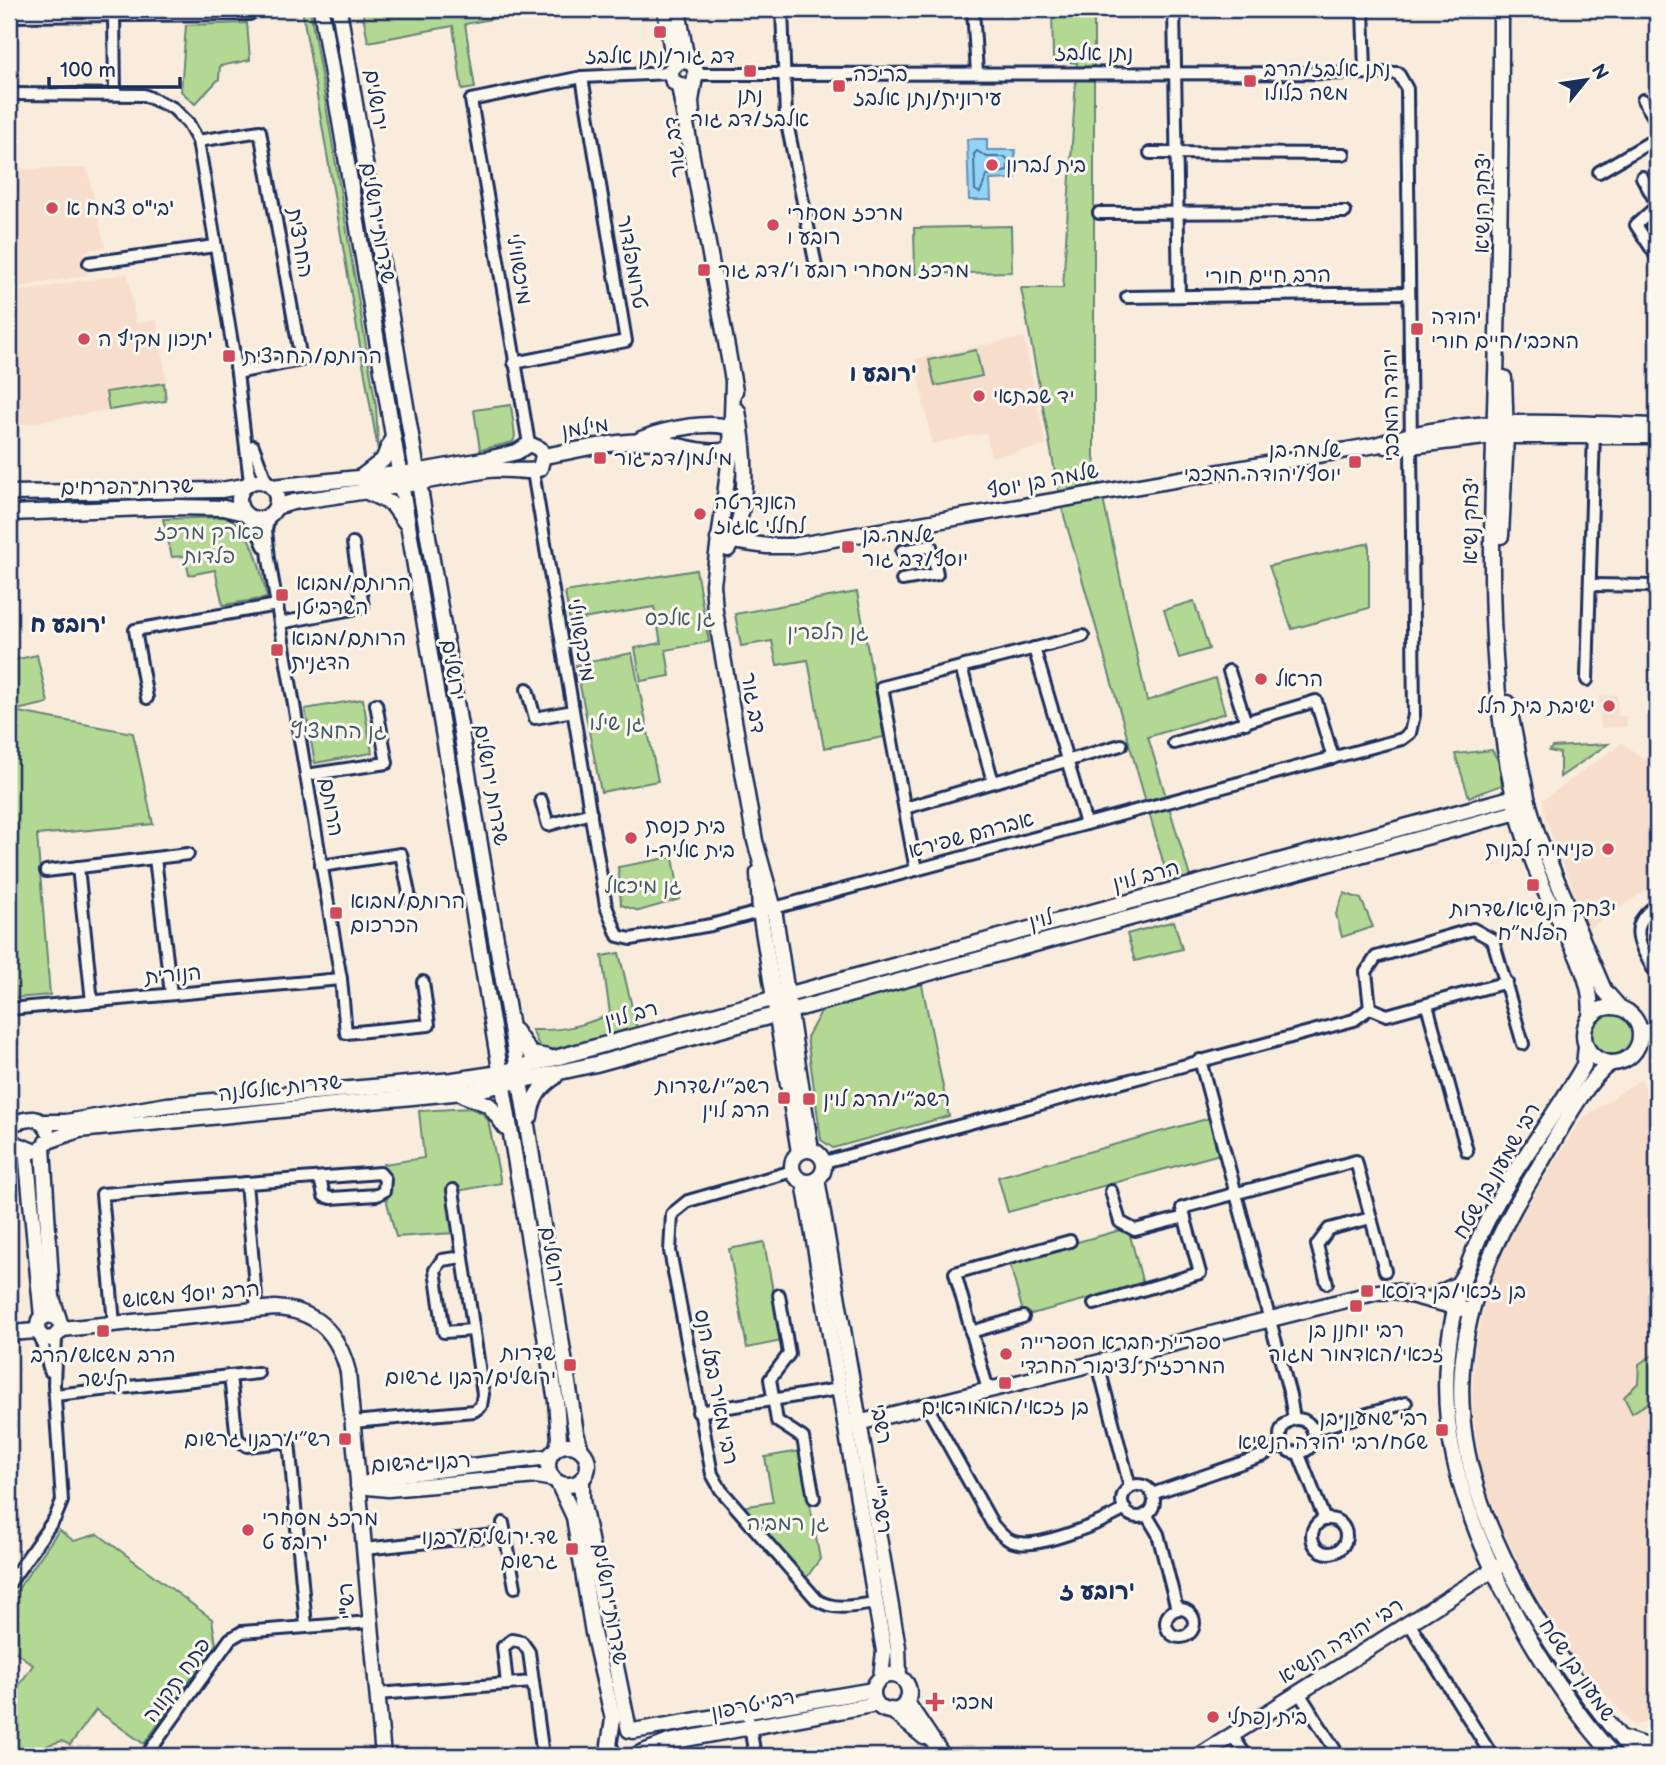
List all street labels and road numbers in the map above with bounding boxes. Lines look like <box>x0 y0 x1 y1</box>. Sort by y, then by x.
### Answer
street label: נתן אלבז <box>1055 41 1133 66</box>
street label: ירושלים <box>359 68 393 132</box>
street label: דב גור <box>659 115 691 179</box>
street label: יצחק הנשיא <box>1470 152 1496 254</box>
street label: שדרות ירושלים <box>355 160 401 286</box>
street label: החרצית <box>281 205 318 280</box>
street label: טרומפלדור <box>611 213 653 311</box>
street label: מיכשווילי <box>501 232 537 306</box>
street label: הרב חיים חורי <box>1205 262 1331 290</box>
street label: יהודה המכבי <box>1378 348 1404 462</box>
street label: מילמן <box>560 412 610 444</box>
street label: שלמה בן יוסף <box>985 458 1101 504</box>
street label: שדרות הפרחים <box>60 473 194 501</box>
street label: יצחק נשיא <box>1458 477 1484 565</box>
street label: מיכקשווילי <box>561 596 601 684</box>
street label: ירושלים <box>435 637 471 703</box>
street label: דב גור <box>735 670 771 736</box>
street label: שדרות ירושלים <box>468 722 514 848</box>
street label: הרותם <box>314 776 348 838</box>
street label: אברהם שפירא <box>905 806 1037 864</box>
street label: הרב לוין <box>1110 855 1182 897</box>
street label: לוין <box>1026 905 1057 935</box>
street label: הנורית <box>143 960 202 990</box>
street label: רב לוין <box>601 996 661 1034</box>
street label: שדרות אלטלנה <box>217 1069 343 1107</box>
street label: רבי שמעון בן שטח <box>1448 1099 1546 1243</box>
street label: ירושלים <box>534 1224 570 1290</box>
street label: הרב יוסף משאש <box>121 1277 261 1313</box>
street label: רבי מאיר בעל הנס <box>689 1307 743 1467</box>
street label: רשבי <box>865 1402 897 1446</box>
street label: רבנו גרשום <box>370 1448 472 1478</box>
street label: רשב"י <box>865 1483 897 1535</box>
street label: שדרות ירושלים <box>587 1541 633 1667</box>
street label: רש"י <box>333 1582 361 1620</box>
street label: רבי יהודה הנשיא <box>1274 1593 1408 1689</box>
street label: שמעון בן שטח <box>1534 1614 1620 1726</box>
street label: פתח תקווה <box>138 1633 216 1727</box>
street label: רבי טרפון <box>709 1685 797 1725</box>

